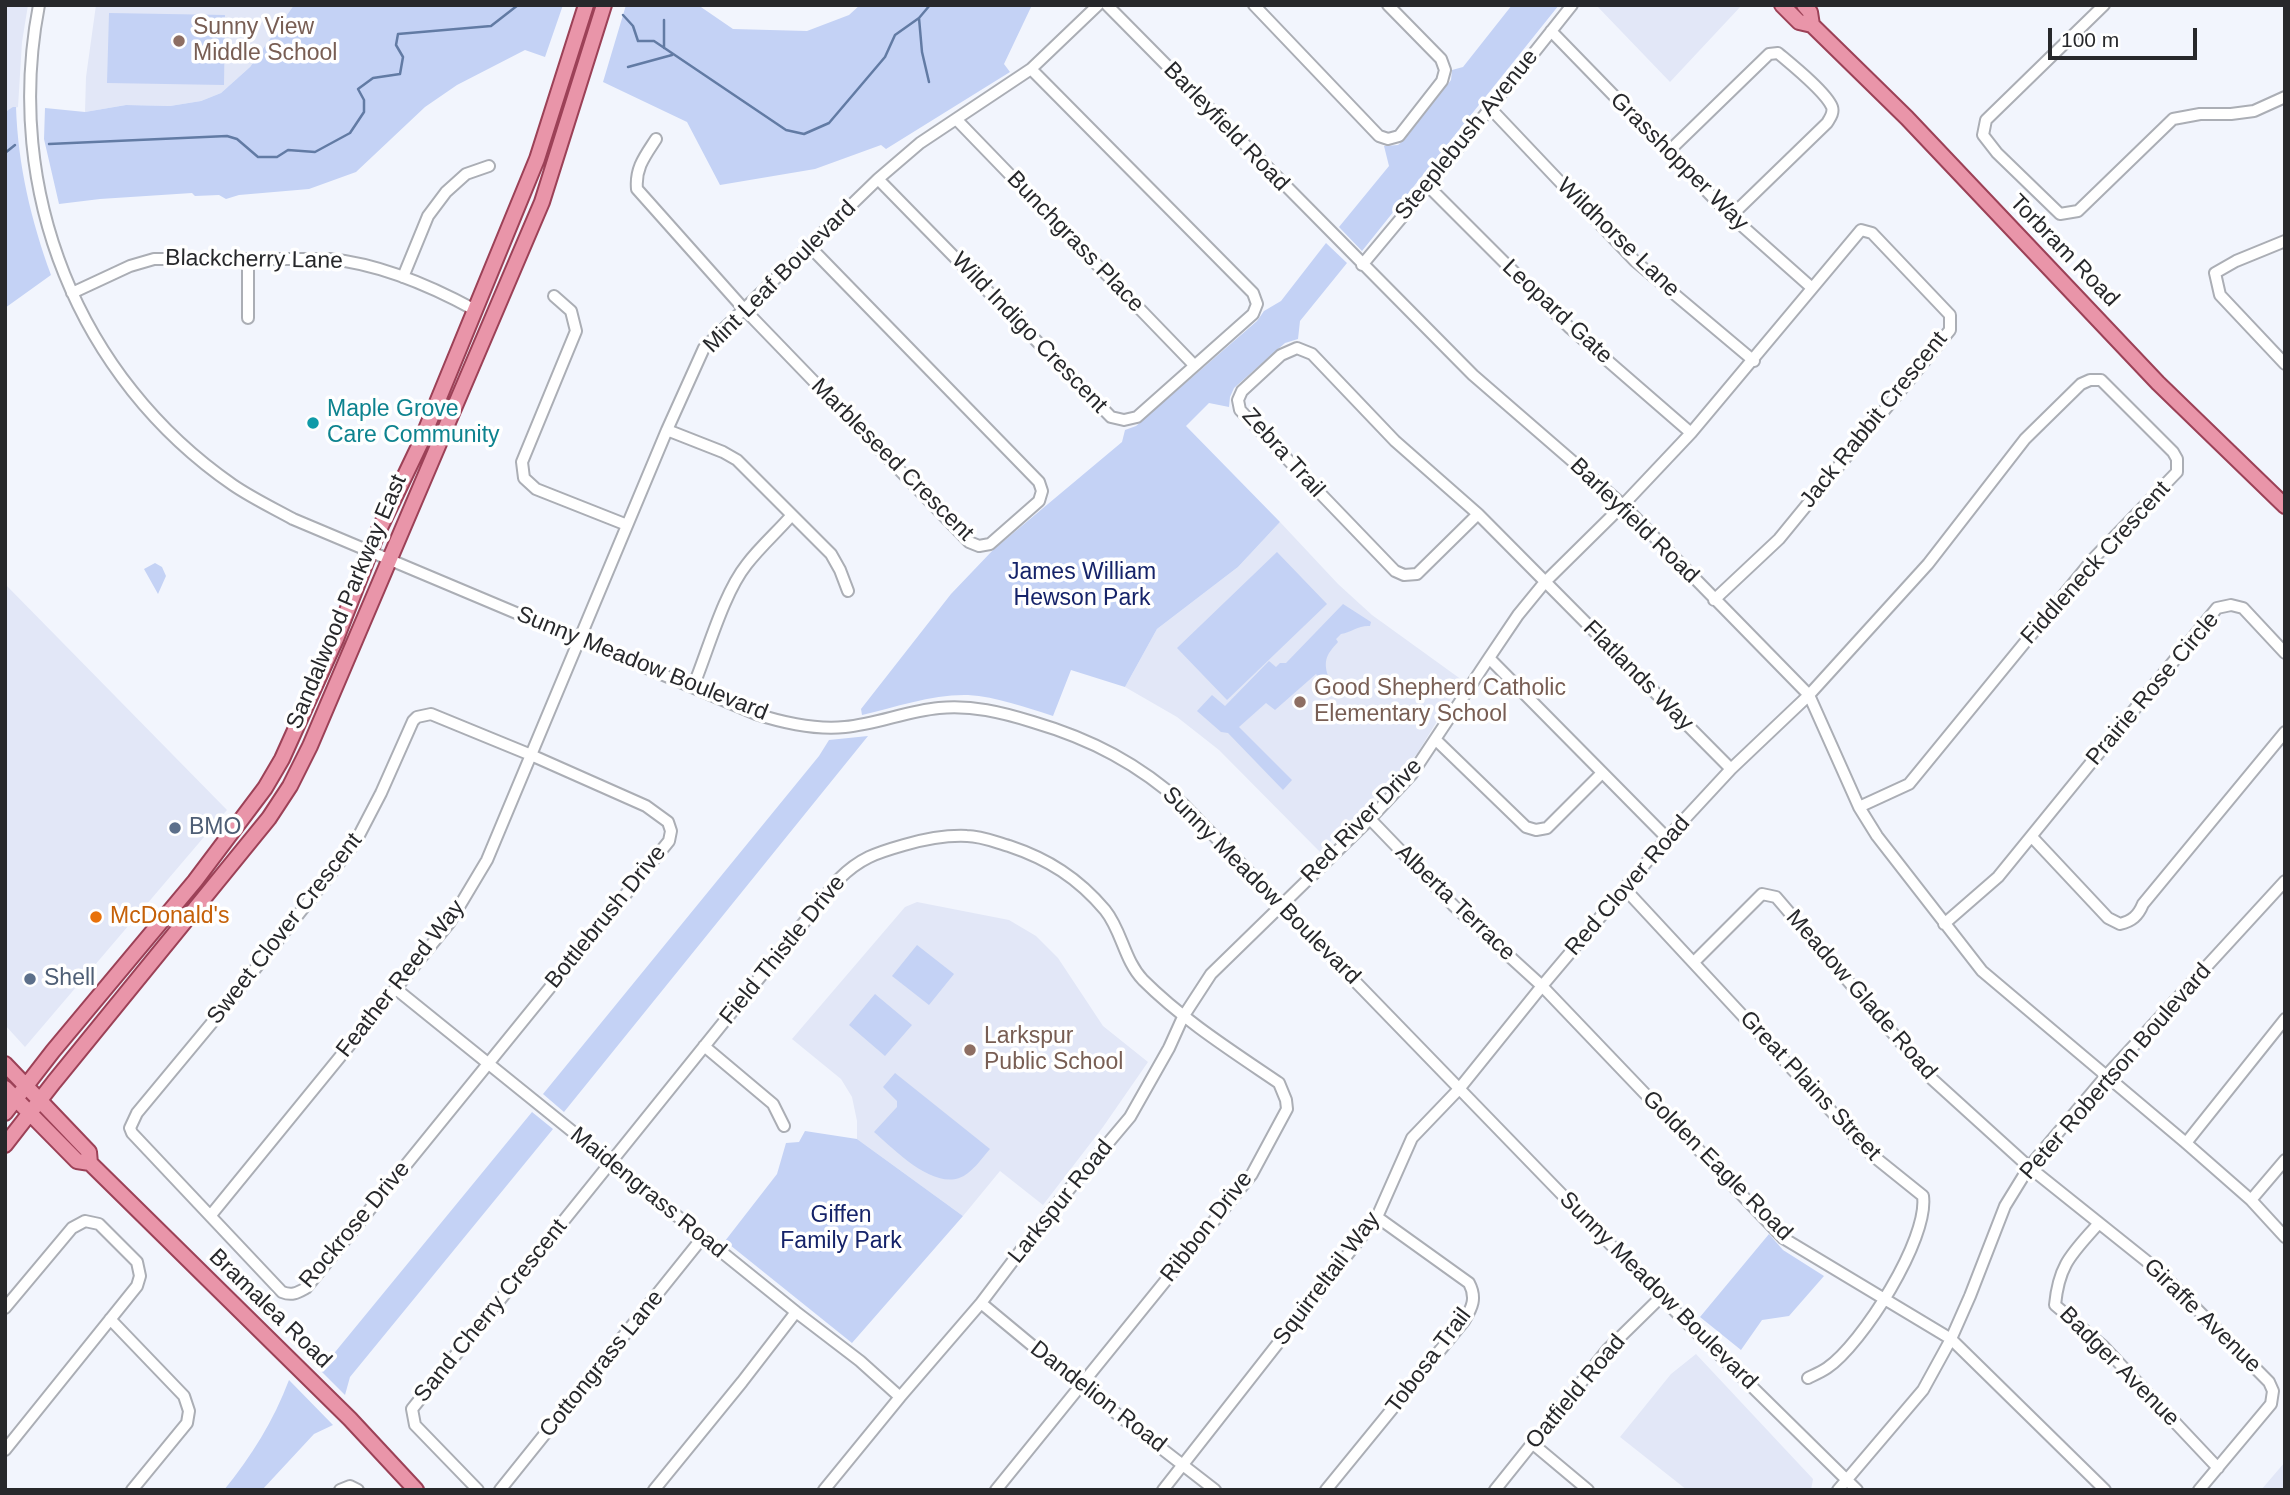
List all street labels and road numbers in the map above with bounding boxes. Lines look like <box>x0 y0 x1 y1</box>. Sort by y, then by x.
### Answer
street label: Steeplebush Avenue <box>1390 44 1544 226</box>
street label: Barleyfield Road <box>1157 57 1295 197</box>
street label: Grasshopper Way <box>1604 87 1754 237</box>
street label: Bunchgrass Place <box>1001 166 1149 318</box>
street label: Wildhorse Lane <box>1551 173 1685 303</box>
street label: Torbram Road <box>2003 189 2125 313</box>
street label: Mint Leaf Boulevard <box>698 195 862 359</box>
street label: Blackcherry Lane <box>165 245 343 275</box>
street label: Wild Indigo Crescent <box>945 247 1113 419</box>
street label: Leopard Gate <box>1496 254 1618 370</box>
street label: Jack Rabbit Crescent <box>1794 326 1954 514</box>
street label: Marbleseed Crescent <box>805 373 979 547</box>
street label: Zebra Trail <box>1236 403 1330 503</box>
street label: Barleyfield Road <box>1564 452 1704 590</box>
street label: Sandalwood Parkway East <box>281 471 413 733</box>
street label: Fiddleneck Crescent <box>2016 476 2176 650</box>
street label: Sunny Meadow Boulevard <box>512 601 772 727</box>
street label: Prairie Rose Circle <box>2081 607 2225 771</box>
street label: Flatlands Way <box>1577 615 1699 737</box>
street label: Red River Drive <box>1296 753 1428 889</box>
street label: Sunny Meadow Boulevard <box>1156 781 1366 991</box>
street label: Red Clover Road <box>1560 810 1696 962</box>
street label: Sweet Clover Crescent <box>202 828 368 1030</box>
street label: Alberta Terrace <box>1389 839 1521 967</box>
street label: Bottlebrush Drive <box>540 840 672 994</box>
street label: Field Thistle Drive <box>714 870 852 1030</box>
street label: Feather Reed Way <box>331 895 471 1063</box>
street label: Meadow Glade Road <box>1780 904 1942 1086</box>
street label: Peter Robertson Boulevard <box>2015 958 2217 1186</box>
street label: Great Plains Street <box>1734 1006 1886 1166</box>
street label: Golden Eagle Road <box>1636 1085 1798 1247</box>
street label: Maidengrass Road <box>564 1122 732 1264</box>
street label: Larkspur Road <box>1003 1135 1119 1269</box>
street label: Rockrose Drive <box>294 1156 416 1294</box>
street label: Ribbon Drive <box>1155 1166 1259 1288</box>
street label: Sunny Meadow Boulevard <box>1553 1186 1763 1396</box>
street label: Squirreltail Way <box>1268 1207 1386 1351</box>
street label: Sand Cherry Crescent <box>409 1214 573 1408</box>
street label: Bramalea Road <box>203 1244 337 1374</box>
street label: Giraffe Avenue <box>2138 1253 2266 1379</box>
street label: Cottongrass Lane <box>534 1285 670 1443</box>
street label: Badger Avenue <box>2053 1301 2185 1433</box>
street label: Tobosa Trail <box>1381 1303 1477 1419</box>
street label: Oatfield Road <box>1520 1329 1632 1455</box>
street label: Dandelion Road <box>1025 1335 1171 1459</box>

